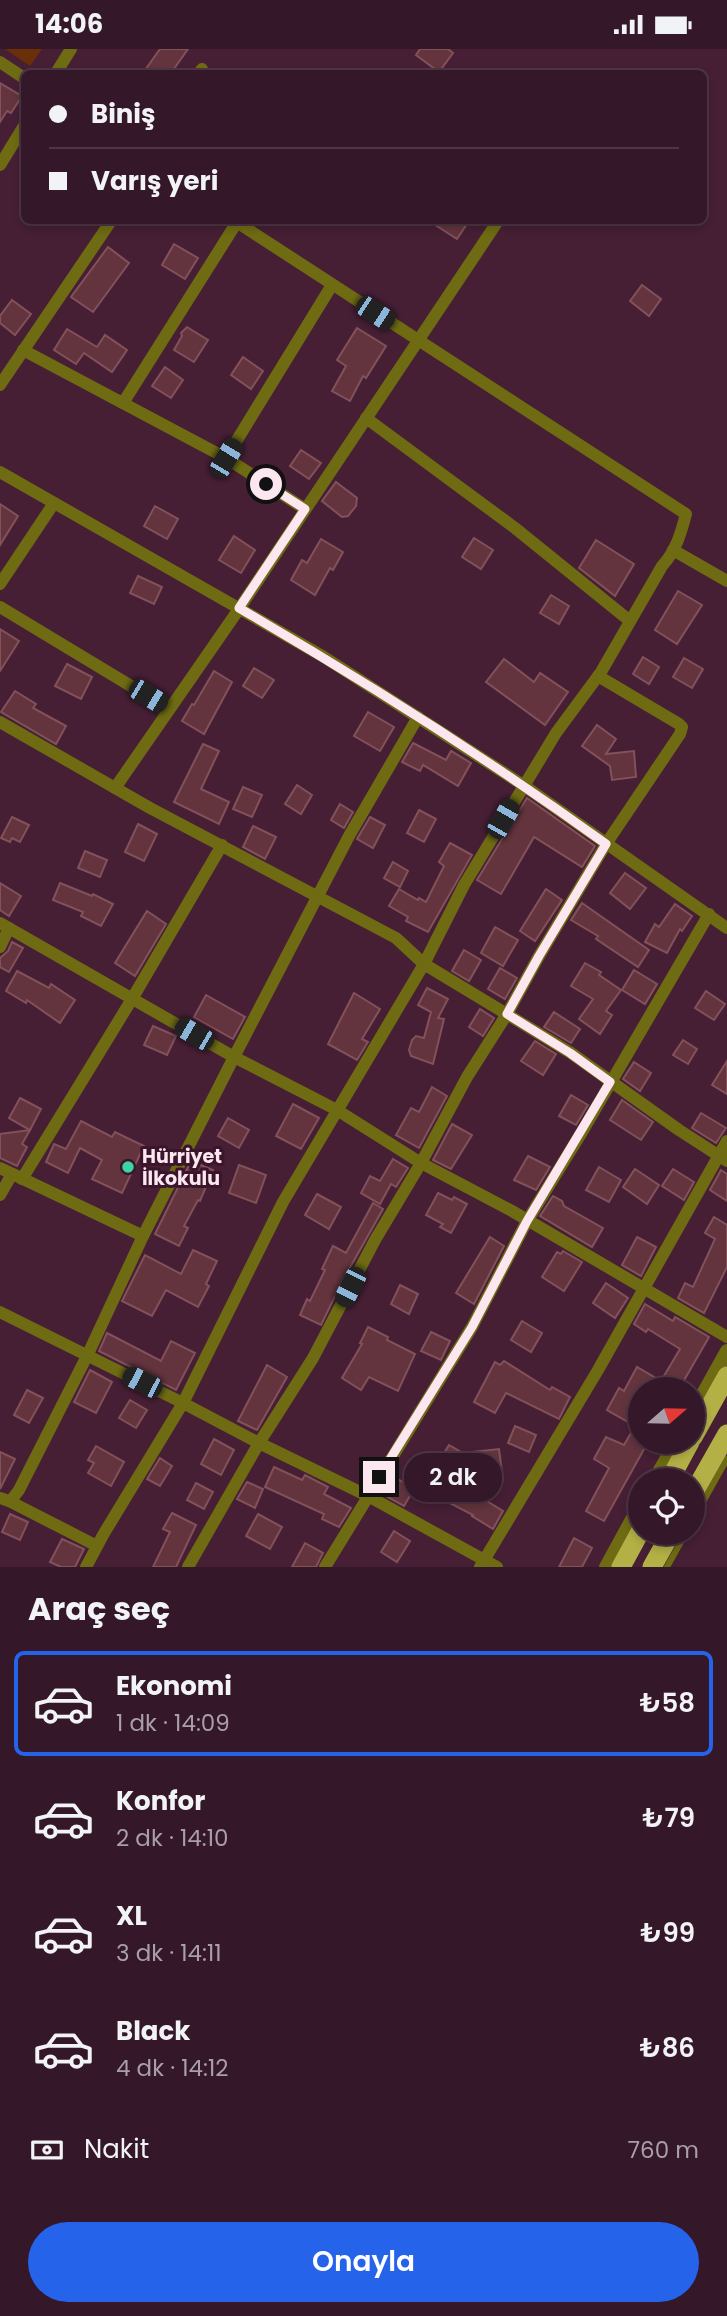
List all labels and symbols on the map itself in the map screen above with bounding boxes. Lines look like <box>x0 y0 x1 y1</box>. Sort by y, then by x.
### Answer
car <box>352 293 399 333</box>
car <box>207 435 246 481</box>
route start <box>250 468 282 500</box>
car <box>125 676 172 716</box>
car <box>484 796 523 842</box>
car <box>171 1014 218 1054</box>
place label: Hürriyet İlkokulu <box>142 1143 222 1192</box>
marker: Hürriyet İlkokulu <box>120 1159 136 1175</box>
car <box>332 1264 369 1310</box>
car <box>119 1363 166 1401</box>
north arrow <box>628 1377 705 1454</box>
callout: 2 dk <box>404 1453 502 1501</box>
route end <box>363 1461 395 1493</box>

